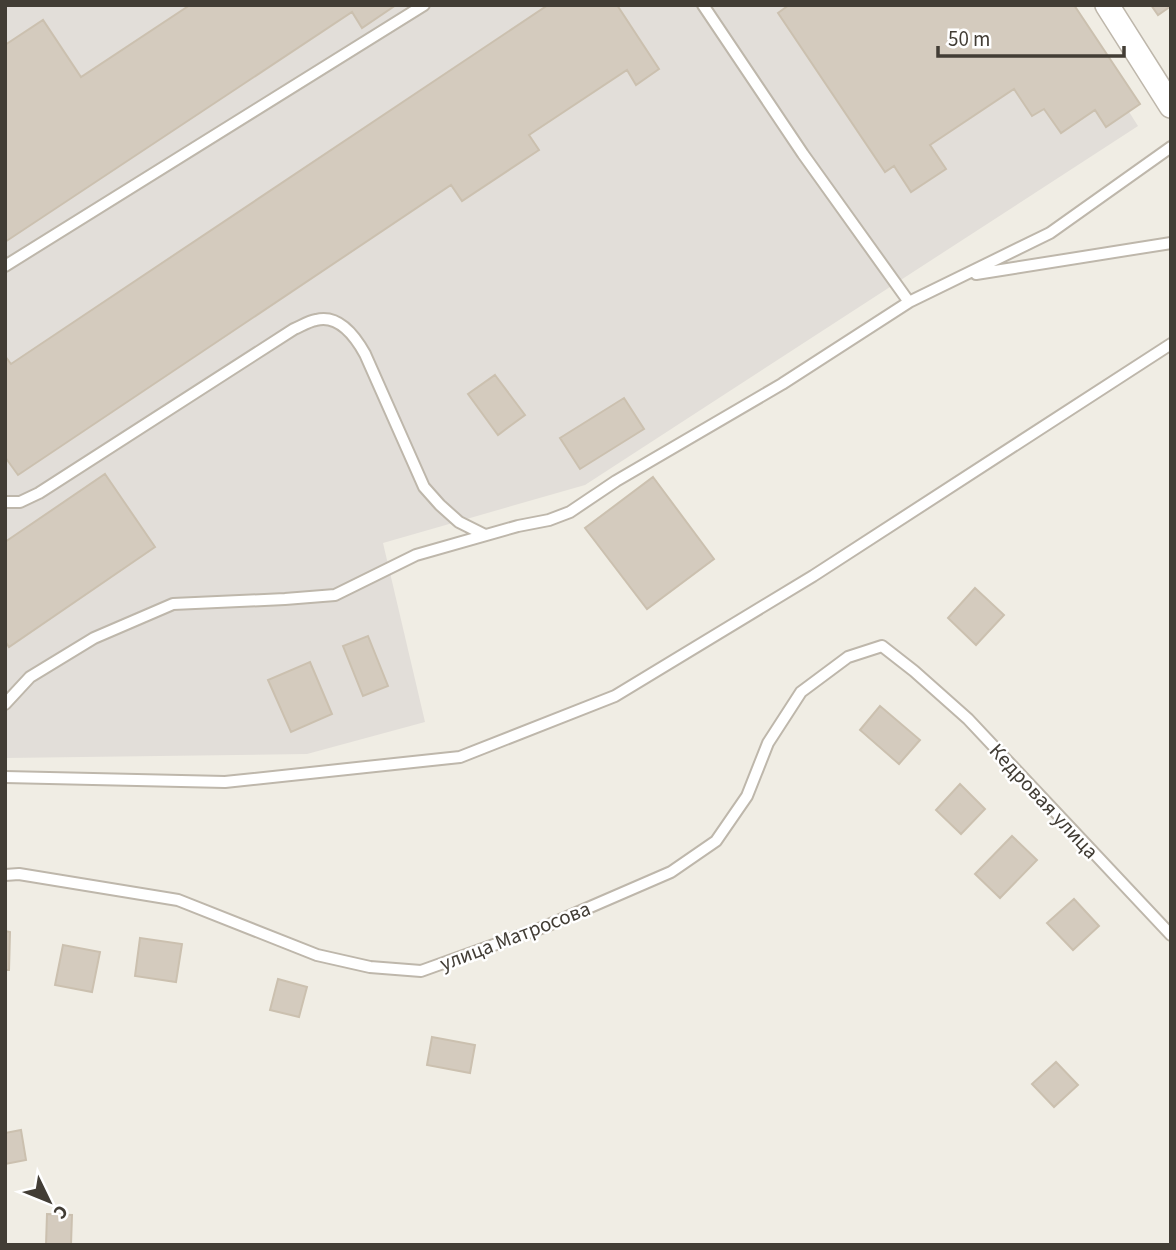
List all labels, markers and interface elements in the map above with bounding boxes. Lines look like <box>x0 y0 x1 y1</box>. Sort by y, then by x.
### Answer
scale bar <box>938 14 1124 58</box>
text: 50 m <box>948 24 990 54</box>
street label: Кедровая улица <box>982 737 1106 865</box>
street label: улица Матросова <box>435 893 595 979</box>
north arrow <box>14 1166 84 1236</box>
text: С <box>47 1198 74 1225</box>

